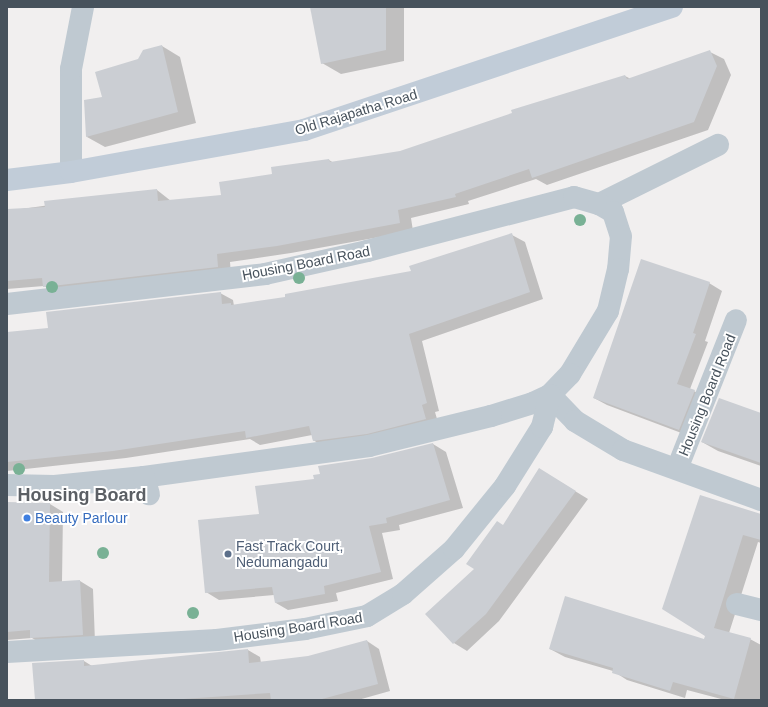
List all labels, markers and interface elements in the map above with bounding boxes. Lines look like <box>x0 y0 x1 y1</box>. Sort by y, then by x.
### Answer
street label: Old Rajapatha Road <box>293 85 419 139</box>
street label: Housing Board Road <box>241 242 371 284</box>
street label: Housing Board Road <box>675 332 739 458</box>
district label: Housing Board <box>18 484 146 506</box>
place label: Beauty Parlour <box>35 510 128 526</box>
marker: Beauty Parlour <box>22 513 32 523</box>
place label: Fast Track Court, Nedumangadu <box>236 538 344 570</box>
marker: Fast Track Court, Nedumangadu <box>223 549 233 559</box>
street label: Housing Board Road <box>233 609 363 645</box>

